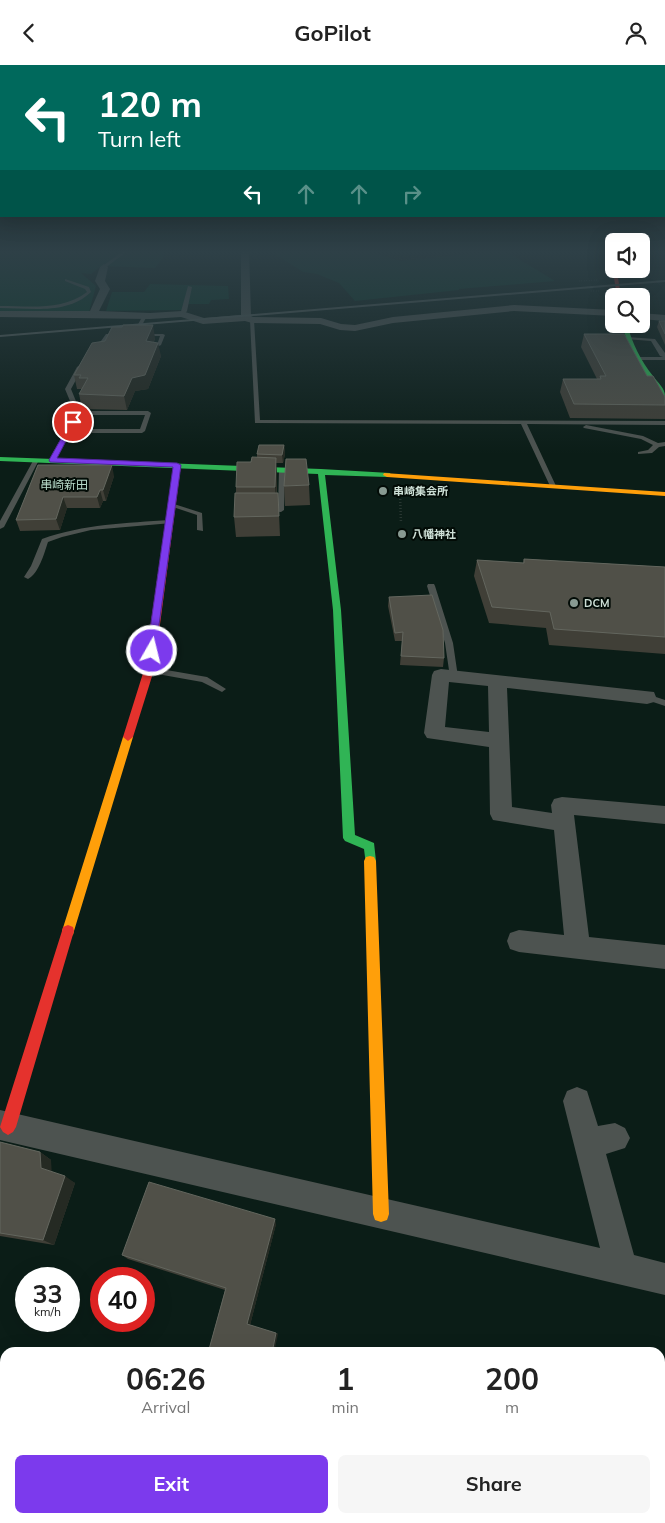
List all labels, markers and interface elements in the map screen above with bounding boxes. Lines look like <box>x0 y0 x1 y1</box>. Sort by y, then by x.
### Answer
icon: back <box>15 19 43 47</box>
text: GoPilot <box>294 19 371 47</box>
icon: person <box>622 19 650 47</box>
text: 120 m <box>98 82 202 126</box>
icon: left <box>15 85 80 150</box>
text: Turn left <box>98 125 181 153</box>
icon: left <box>239 180 267 208</box>
icon: ahead <box>292 180 320 208</box>
icon: ahead <box>345 180 373 208</box>
icon: right <box>398 180 426 208</box>
map controls <box>605 233 650 333</box>
button: sound <box>605 233 650 278</box>
button: search <box>605 288 650 333</box>
pin <box>52 401 94 443</box>
icon: arrive <box>59 408 87 436</box>
district label: 串崎新田 <box>40 477 88 492</box>
place label: 串崎集会所 <box>393 484 448 498</box>
marker: 串崎集会所 <box>377 485 389 497</box>
place label: 八幡神社 <box>412 527 456 541</box>
marker: 八幡神社 <box>396 528 408 540</box>
place label: DCM <box>584 596 610 610</box>
marker: DCM <box>568 597 580 609</box>
position arrow <box>125 624 177 676</box>
speed limit sign: 40 <box>90 1267 155 1332</box>
text: 33 <box>32 1278 63 1309</box>
text: km/h <box>34 1304 61 1319</box>
text: 06:26 <box>126 1360 206 1398</box>
text: 1 <box>336 1360 354 1398</box>
text: 200 <box>485 1360 539 1398</box>
text: Arrival <box>141 1397 190 1417</box>
text: min <box>332 1397 359 1417</box>
text: m <box>505 1397 519 1417</box>
button: Exit <box>15 1455 328 1513</box>
button: Share <box>338 1455 650 1513</box>

